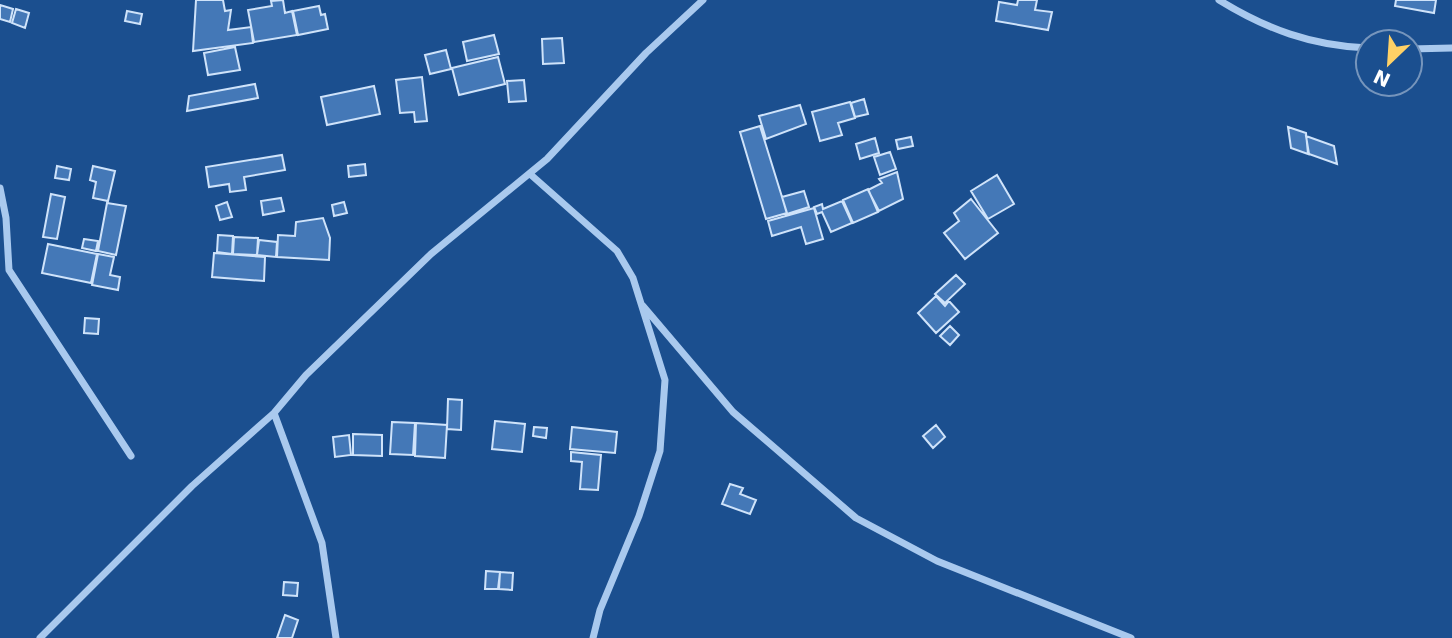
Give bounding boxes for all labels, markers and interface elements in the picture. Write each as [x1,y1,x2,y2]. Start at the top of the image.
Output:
north arrow [1354,28,1424,98]
text: N [1370,65,1394,92]

